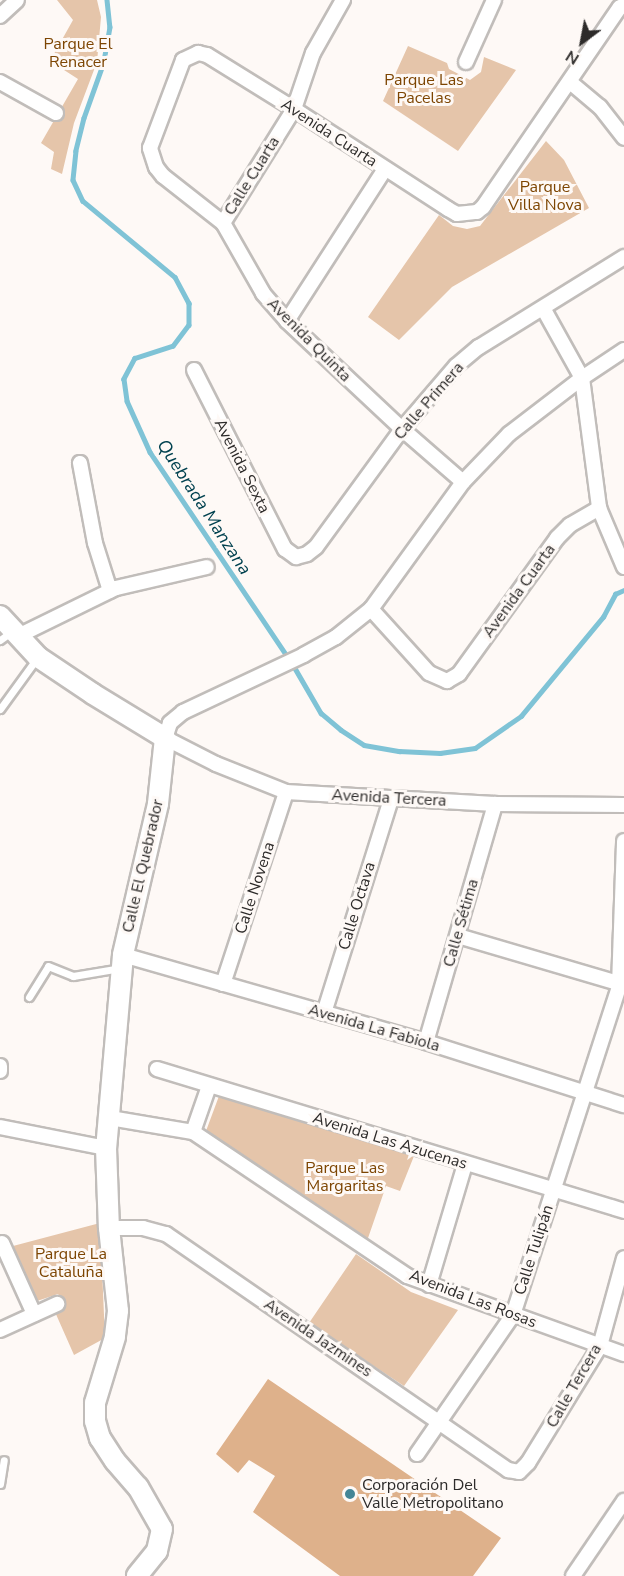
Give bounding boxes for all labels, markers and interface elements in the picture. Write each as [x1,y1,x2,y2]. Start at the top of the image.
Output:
north arrow [552,12,612,72]
park label: Parque El Renacer [44,34,112,72]
text: N [562,45,583,70]
park label: Parque Las Pacelas [384,70,464,108]
street label: Avenida Cuarta [277,95,381,171]
street label: Calle Cuarta [220,133,284,219]
park label: Parque Villa Nova [508,177,582,215]
street label: Avenida Quinta [263,294,355,386]
street label: Calle Primera [390,358,468,444]
street label: Avenida Sexta [210,416,274,516]
water label: Quebrada Manzana [152,435,256,579]
street label: Avenida Cuarta [479,541,559,641]
street label: Avenida Tercera [331,785,447,811]
street label: Calle El Quebrador [118,797,168,935]
street label: Calle Novena [231,839,279,937]
street label: Calle Octava [334,860,380,952]
street label: Calle Sétima [439,877,483,969]
street label: Avenida La Fabiola [306,1000,442,1056]
street label: Avenida Las Azucenas [310,1108,470,1174]
park label: Parque Las Margaritas [305,1158,385,1196]
street label: Calle Tulipán [510,1202,558,1298]
park label: Parque La Cataluña [35,1244,107,1282]
street label: Avenida Las Rosas [407,1266,539,1332]
street label: Avenida Jazmines [260,1295,376,1381]
street label: Calle Tercera [542,1341,606,1431]
place label: Corporación Del Valle Metropolitano [362,1475,504,1513]
marker: Corporación Del Valle Metropolitano [343,1487,357,1501]

